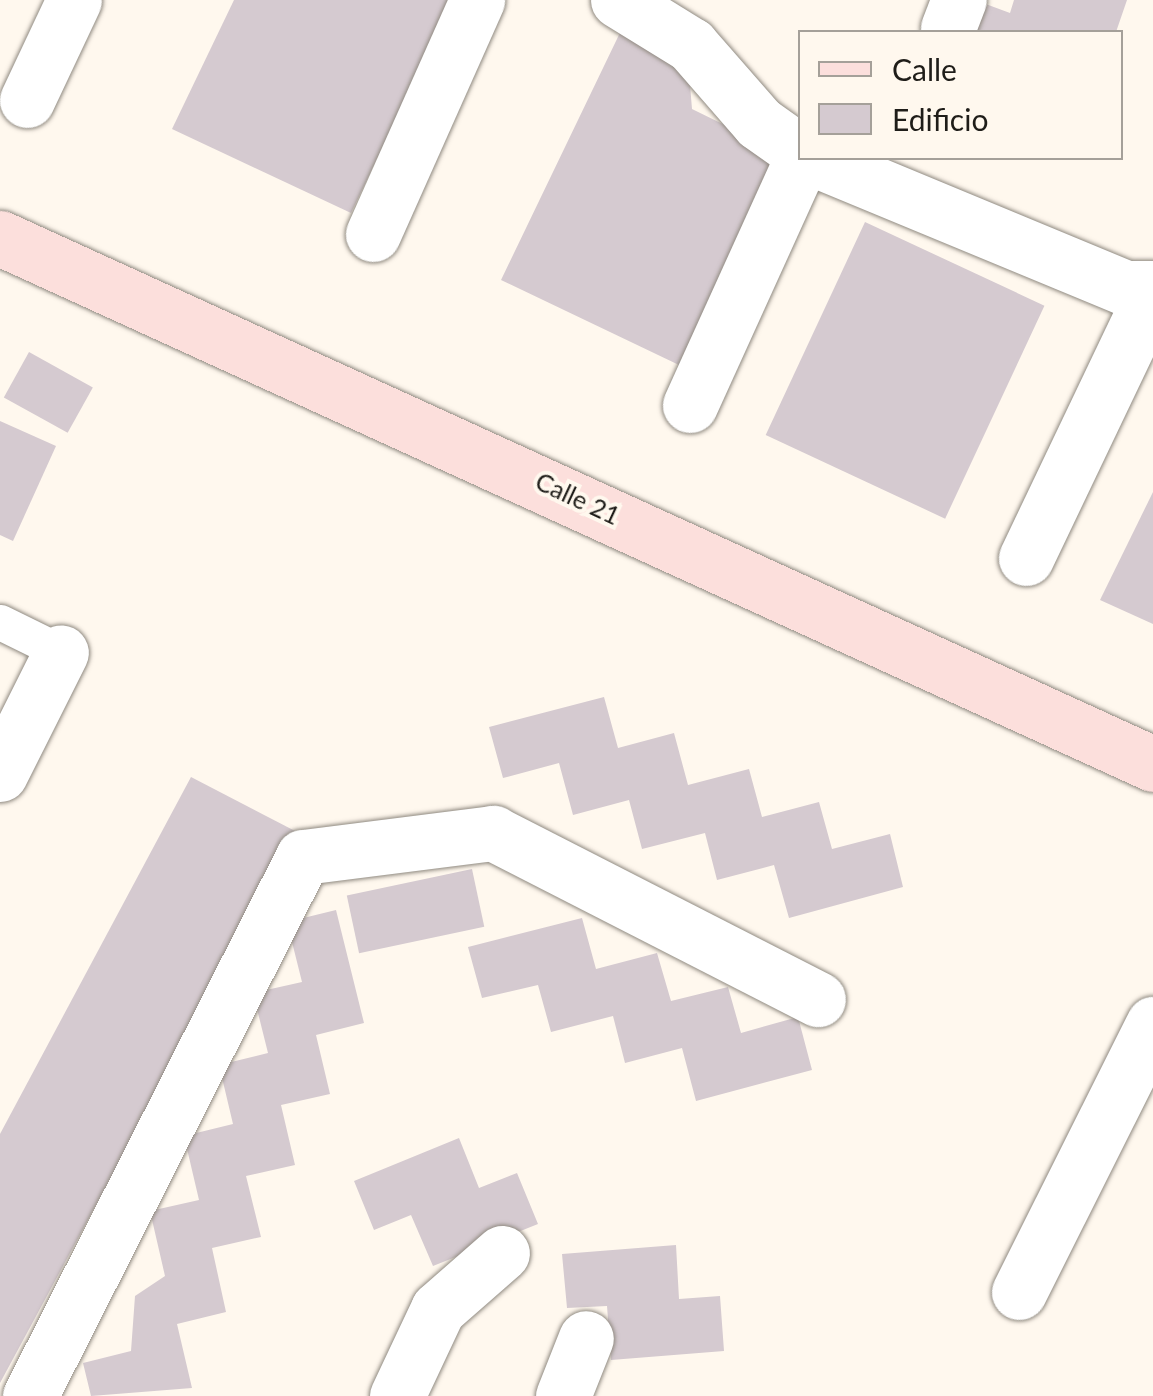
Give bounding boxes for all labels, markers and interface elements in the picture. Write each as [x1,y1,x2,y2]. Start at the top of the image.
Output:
legend [798,30,1123,160]
text: Calle [892,51,957,87]
text: Edificio [892,101,988,137]
street label: Calle 21 [531,465,625,531]

